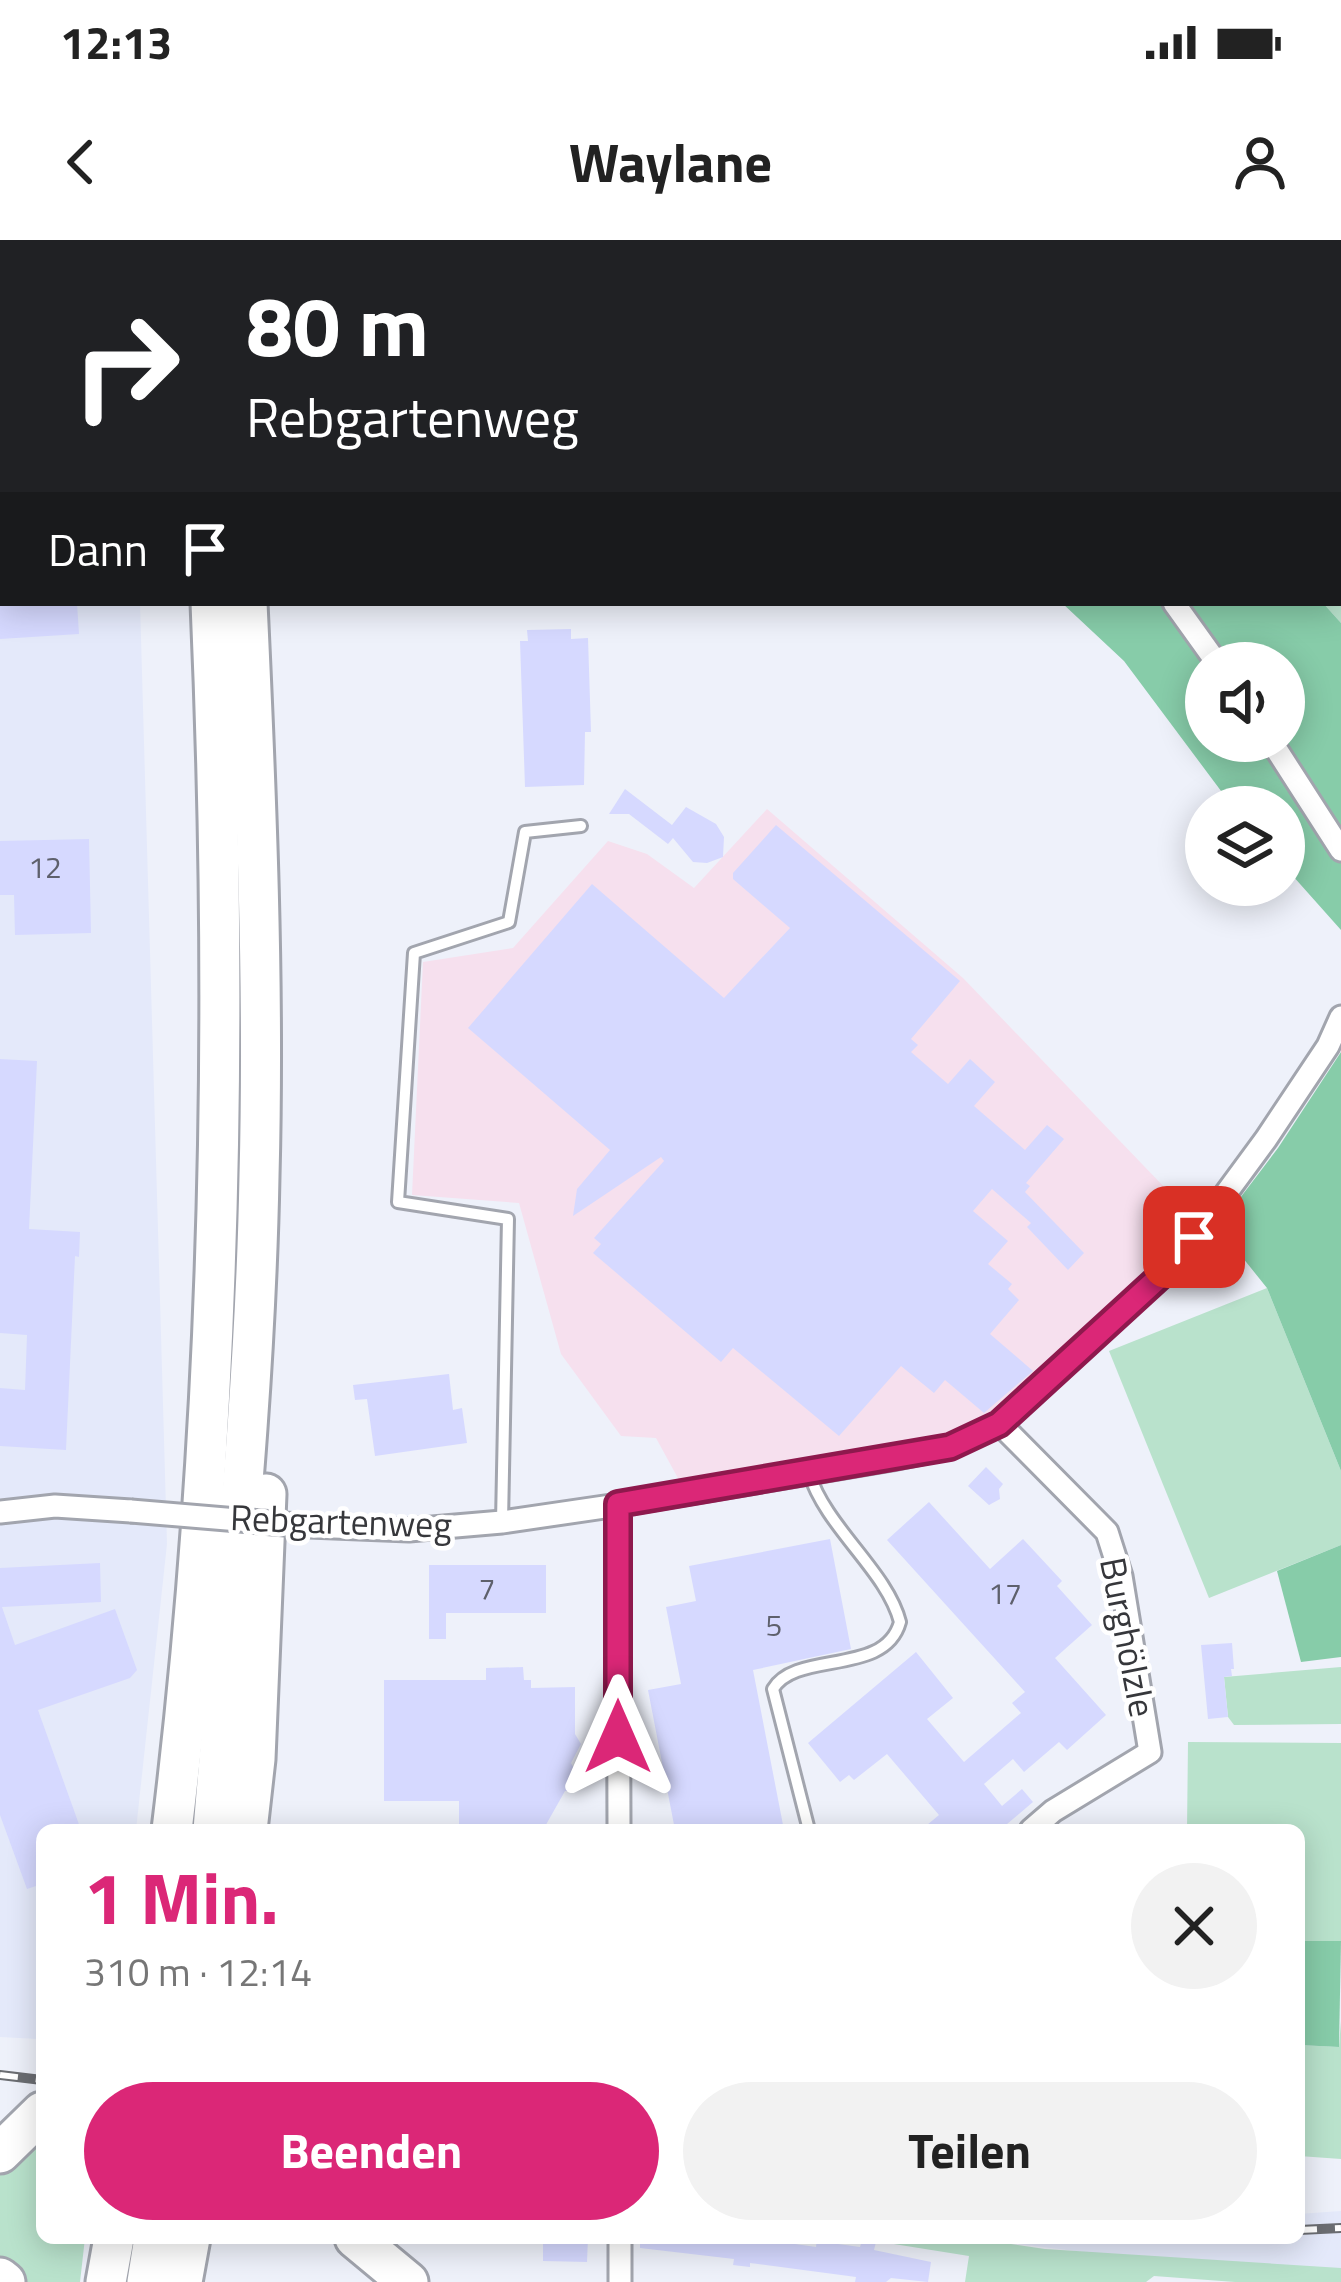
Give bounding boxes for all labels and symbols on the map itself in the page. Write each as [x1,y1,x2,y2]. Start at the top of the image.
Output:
house number: 12 [28,844,62,890]
pin [1143,1186,1245,1288]
street label: Rebgartenweg [229,1489,453,1552]
street label: Burghölzle [1086,1552,1171,1721]
house number: 7 [479,1565,495,1611]
house number: 17 [988,1570,1022,1616]
house number: 5 [766,1602,782,1648]
position arrow [555,1674,681,1800]

